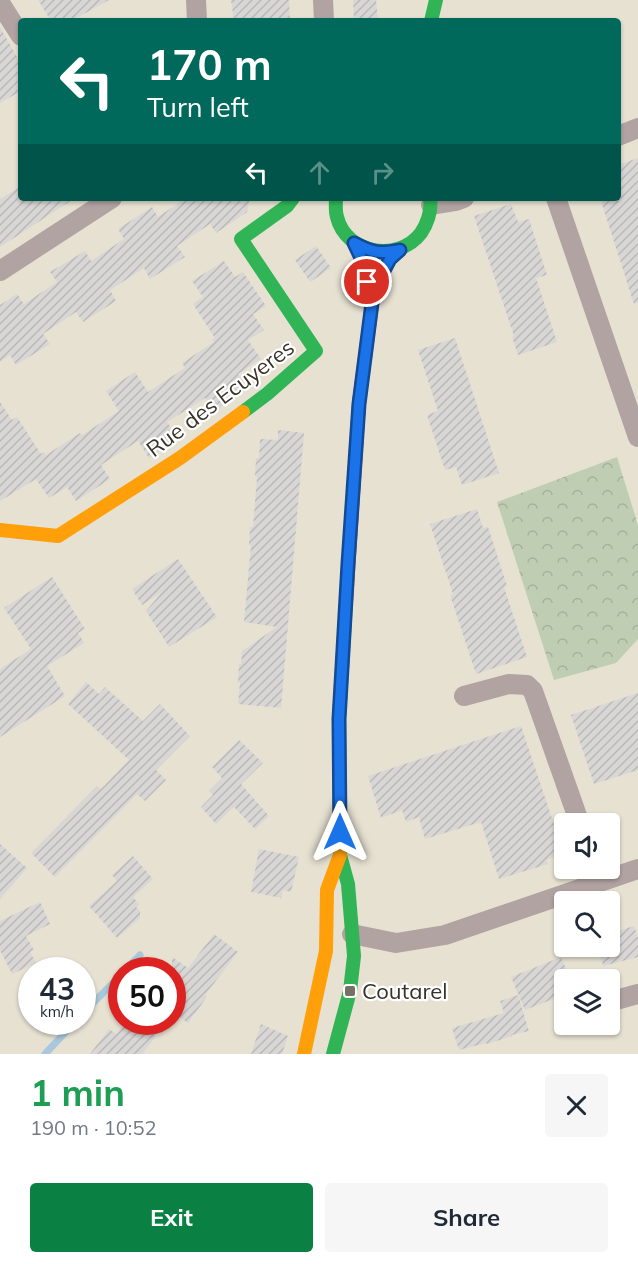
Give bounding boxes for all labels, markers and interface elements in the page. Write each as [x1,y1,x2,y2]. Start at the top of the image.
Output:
text: 170 m [147,38,272,91]
icon: left [48,42,126,120]
text: Turn left [147,90,249,124]
icon: left [240,156,273,189]
icon: ahead [303,156,336,189]
icon: right [366,156,399,189]
pin [341,256,392,307]
icon: arrive [350,265,383,298]
street label: Rue des Ecuyeres [140,333,300,463]
position arrow [308,800,372,864]
map controls [554,813,620,1035]
button: sound [554,813,620,879]
button: search [554,891,620,957]
speed limit sign: 50 [108,957,186,1035]
button: layers [554,969,620,1035]
text: 43 [39,970,75,1008]
place label: Coutarel [362,977,447,1005]
marker: Coutarel [343,984,357,998]
text: km/h [40,1002,74,1021]
text: 1 min [30,1070,125,1115]
button: close [545,1074,608,1137]
text: 190 m · 10:52 [30,1115,156,1140]
button: Exit [30,1183,313,1252]
button: Share [325,1183,608,1252]

